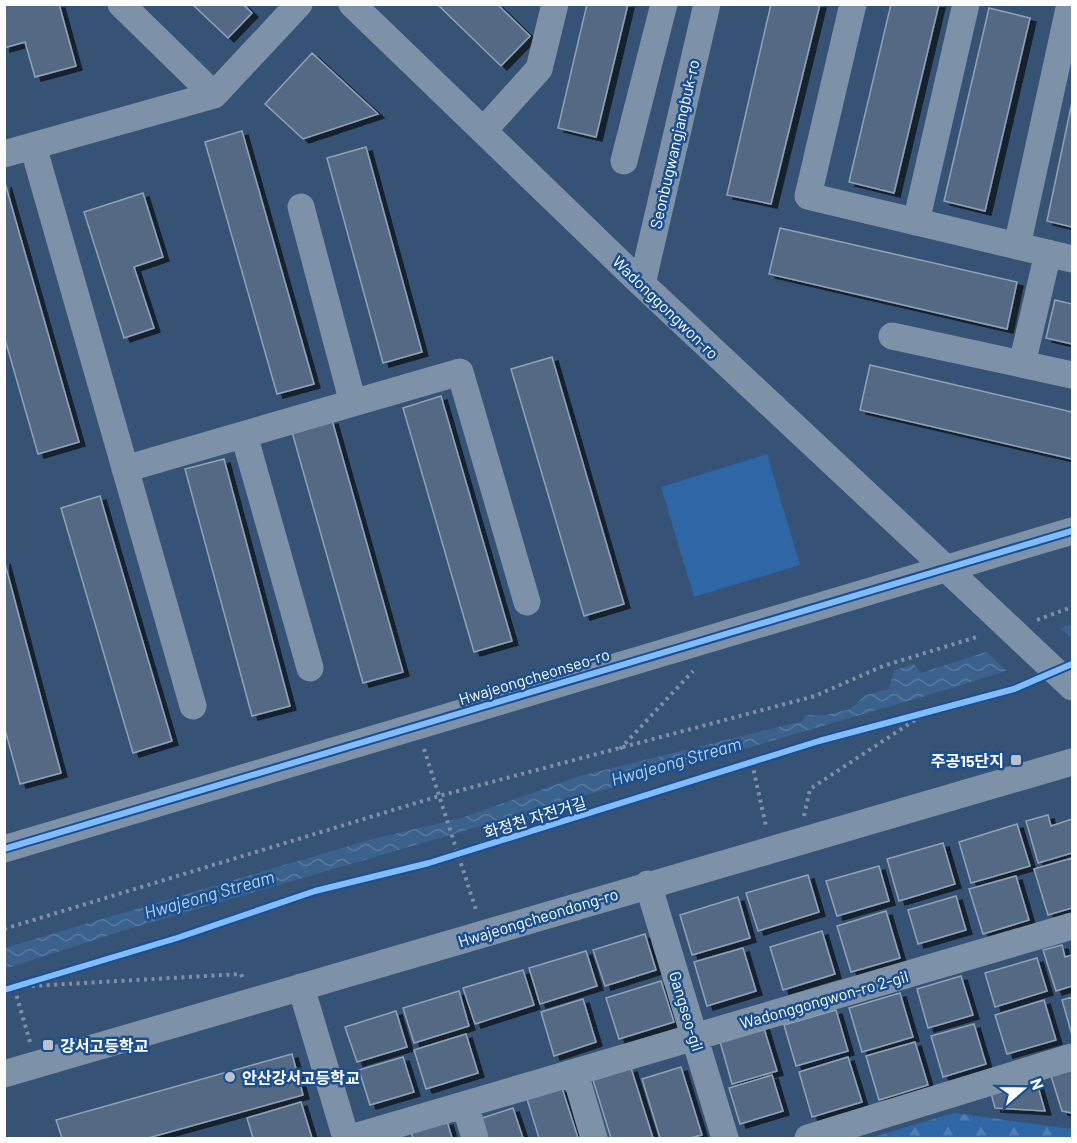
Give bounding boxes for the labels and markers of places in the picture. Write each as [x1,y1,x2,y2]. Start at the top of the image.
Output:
place label: 주공15단지 [931,751,1004,770]
marker: 주공15단지 [1009,753,1023,767]
place label: 강서고등학교 [60,1036,149,1055]
marker: 강서고등학교 [41,1038,55,1052]
place label: 안산강서고등학교 [242,1068,360,1087]
marker: 안산강서고등학교 [223,1070,237,1084]

